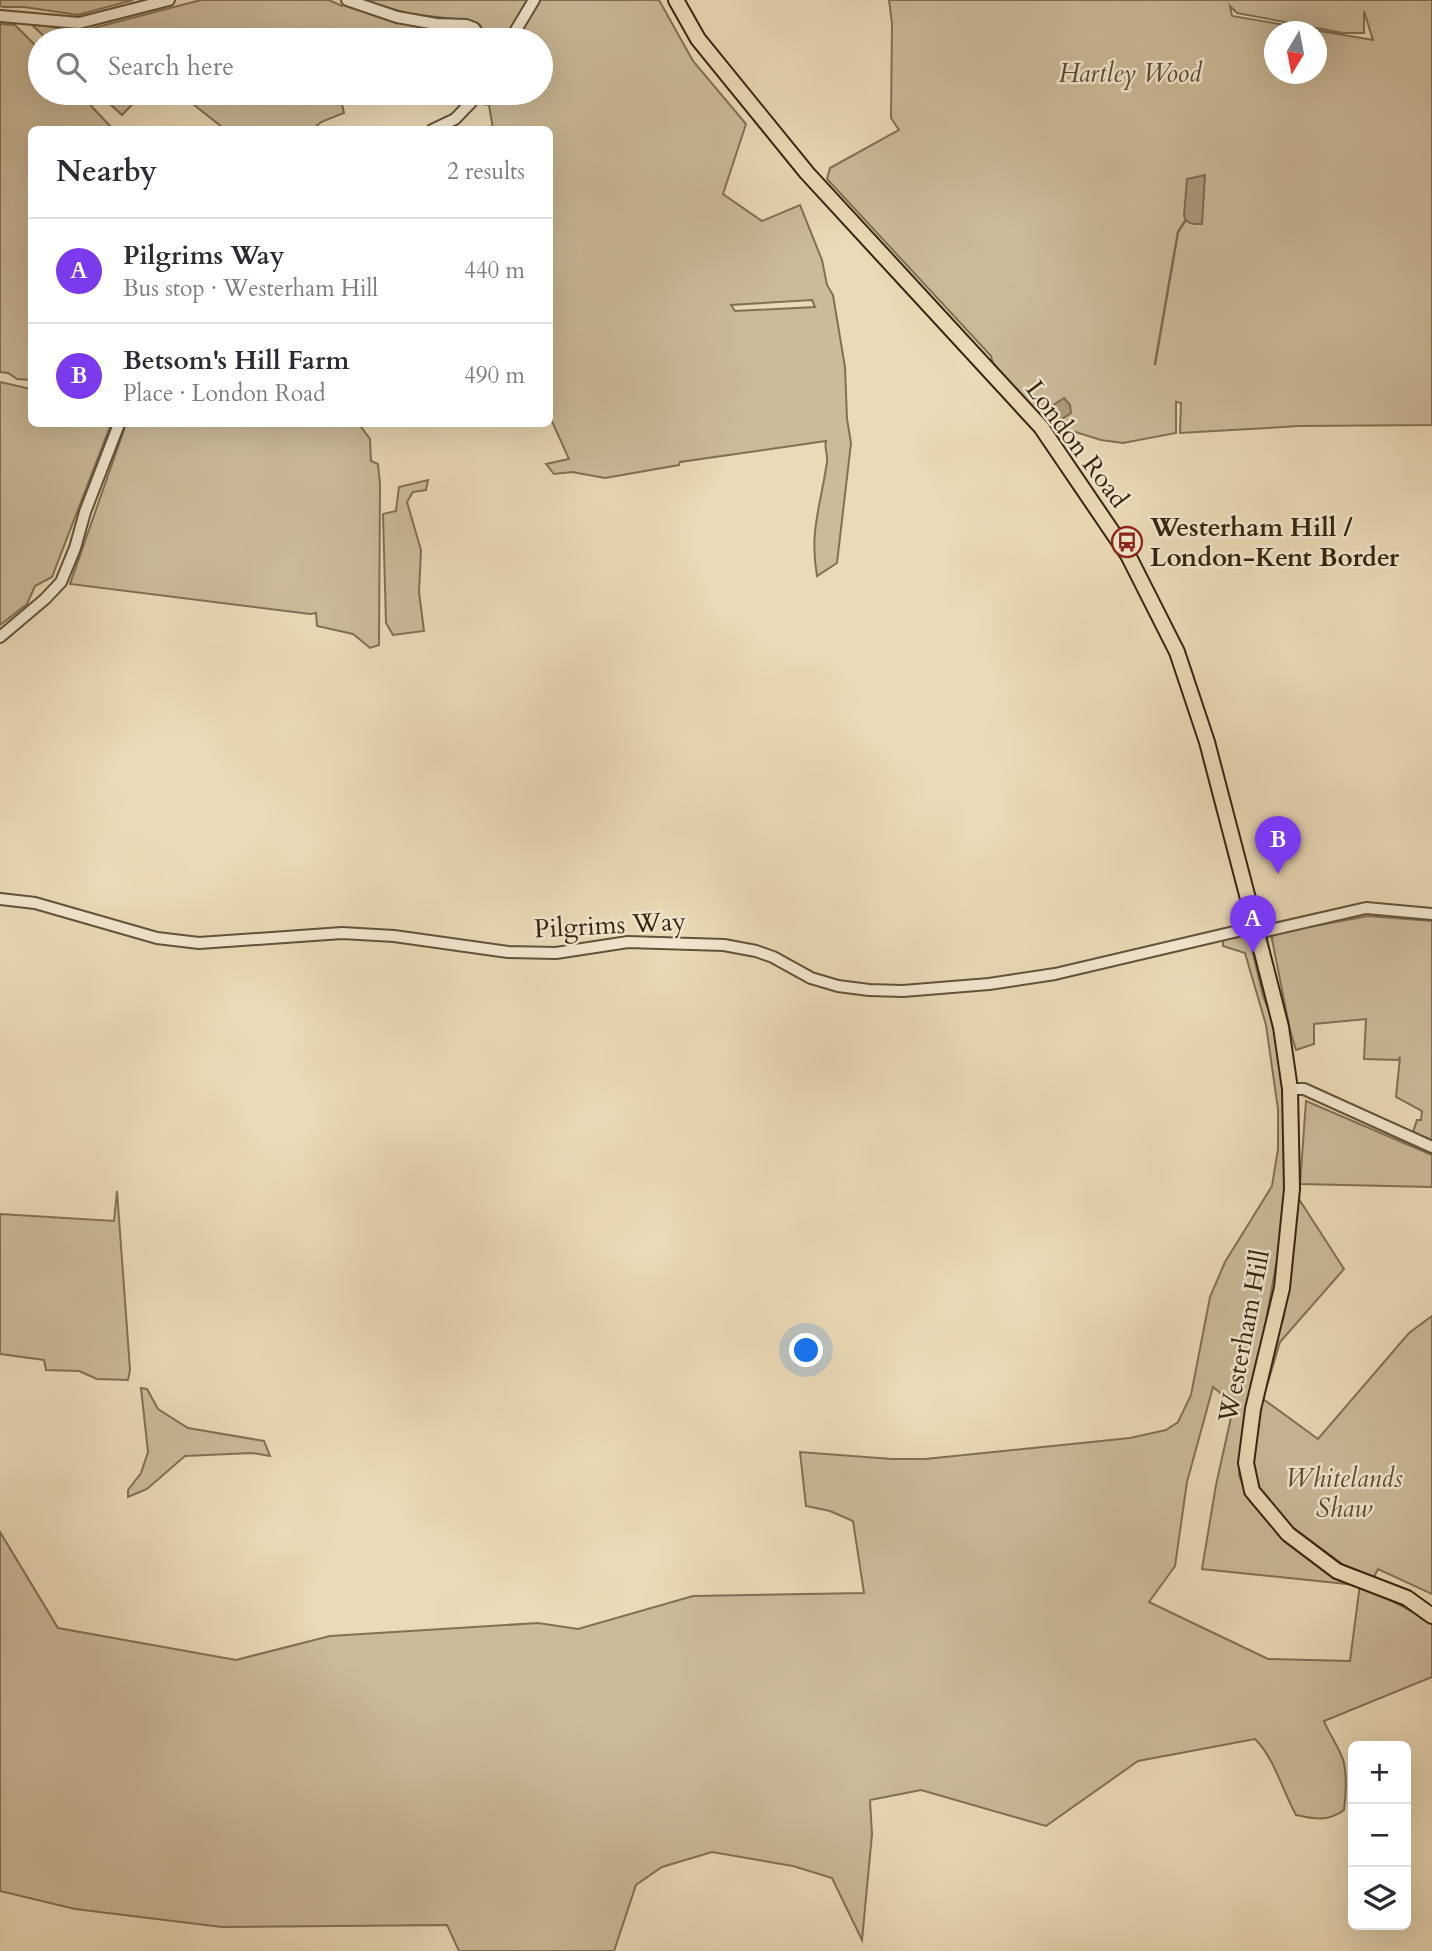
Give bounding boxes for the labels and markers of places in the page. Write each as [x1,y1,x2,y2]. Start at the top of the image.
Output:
place label: Westerham Hill / London-Kent Border [1149,510,1400,575]
bus stop icon: Westerham Hill / London-Kent Border [1110,525,1144,559]
pin: B [1255,816,1301,874]
pin: A [1230,895,1276,953]

